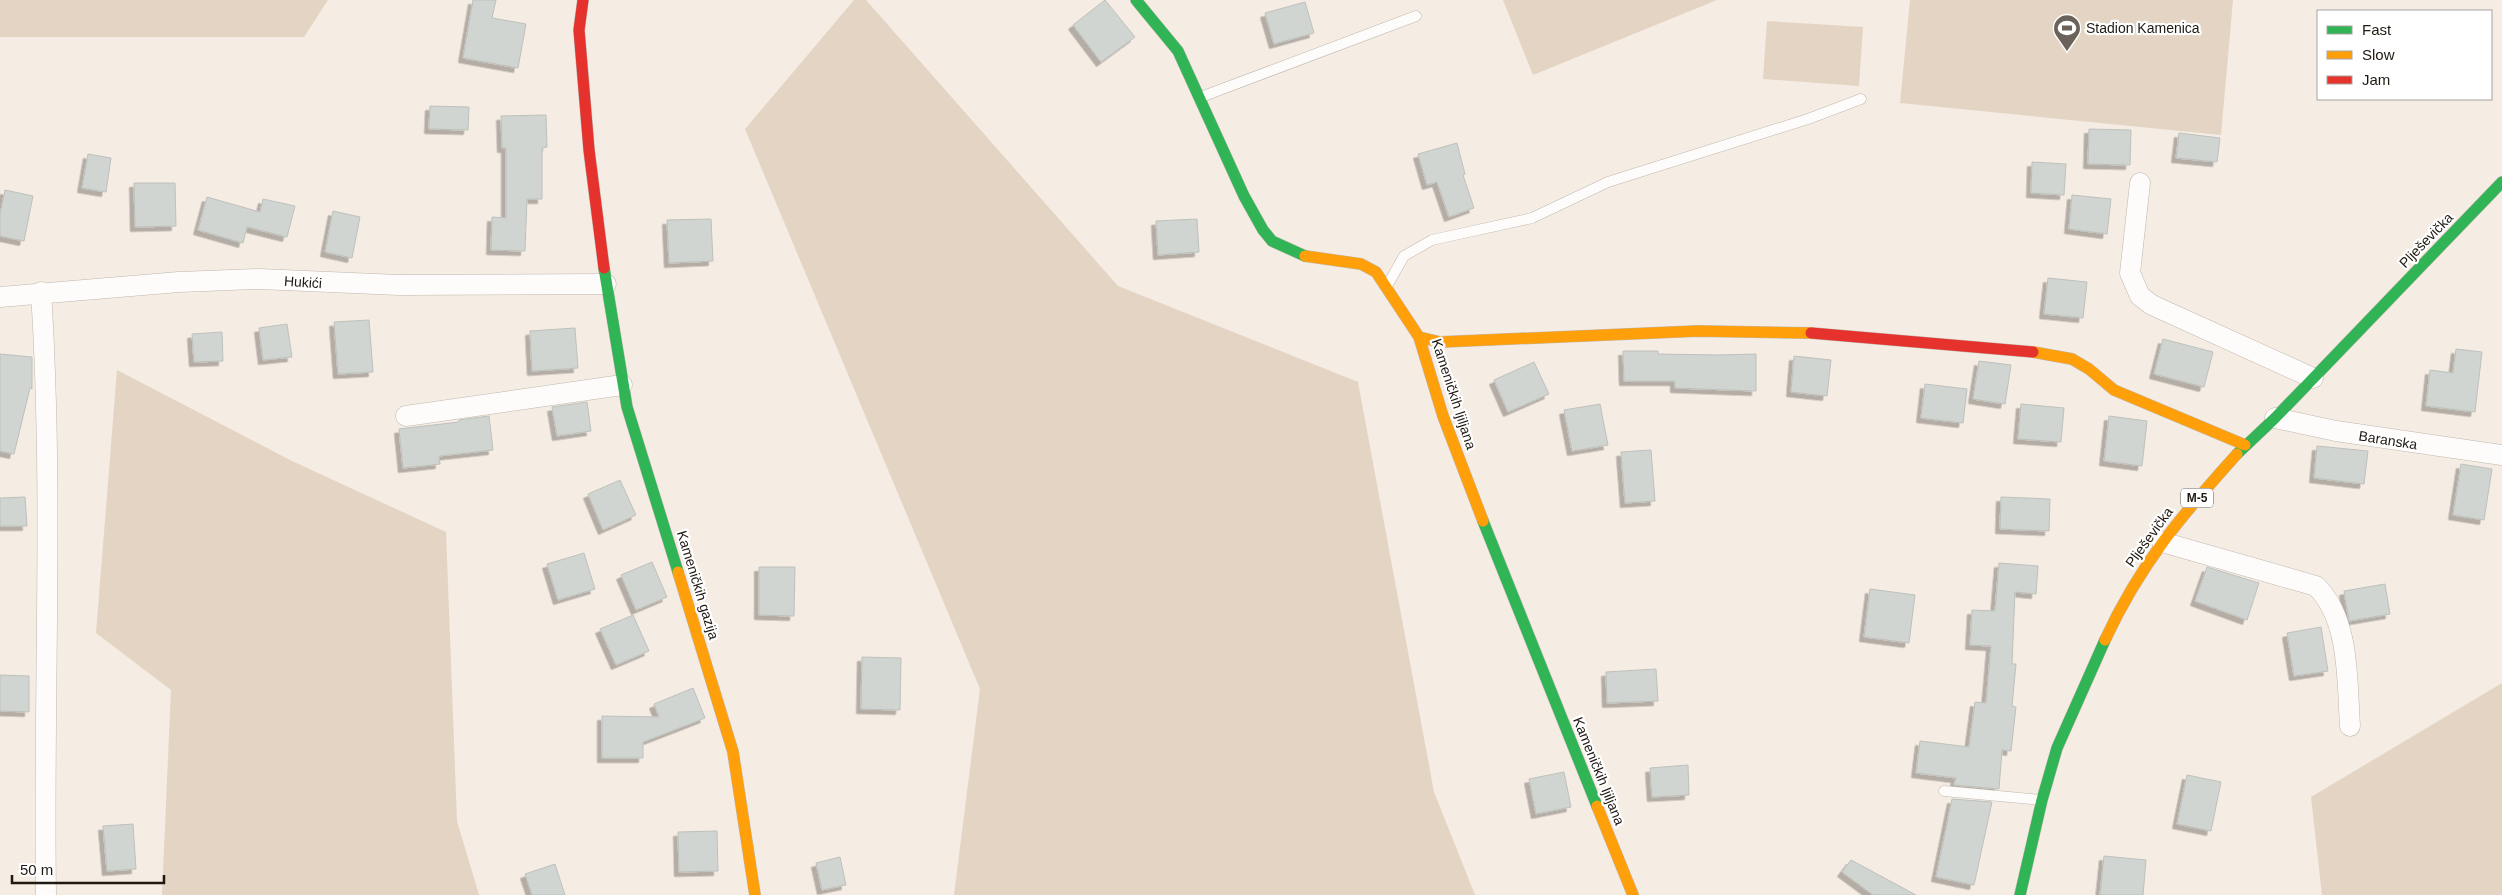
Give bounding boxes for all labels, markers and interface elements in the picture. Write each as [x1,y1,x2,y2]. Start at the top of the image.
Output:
legend [2317,10,2492,100]
sports icon: Stadion Kamenica [2052,13,2082,52]
place label: Stadion Kamenica [2086,20,2200,36]
text: Fast [2362,21,2392,38]
text: Slow [2362,46,2395,63]
text: Jam [2362,71,2390,88]
street label: Plješevička [2396,209,2456,271]
street label: Hukići [283,273,323,291]
street label: Kameničkih ljiljana [1429,337,1479,451]
street label: Baranska [2358,427,2419,453]
road number: M-5 [2181,488,2213,508]
street label: Plješevička [2122,504,2176,570]
street label: Kameničkih gazija [674,529,722,641]
street label: Kameničkih ljiljana [1570,715,1628,828]
scale bar [12,852,165,884]
text: 50 m [20,861,53,878]

